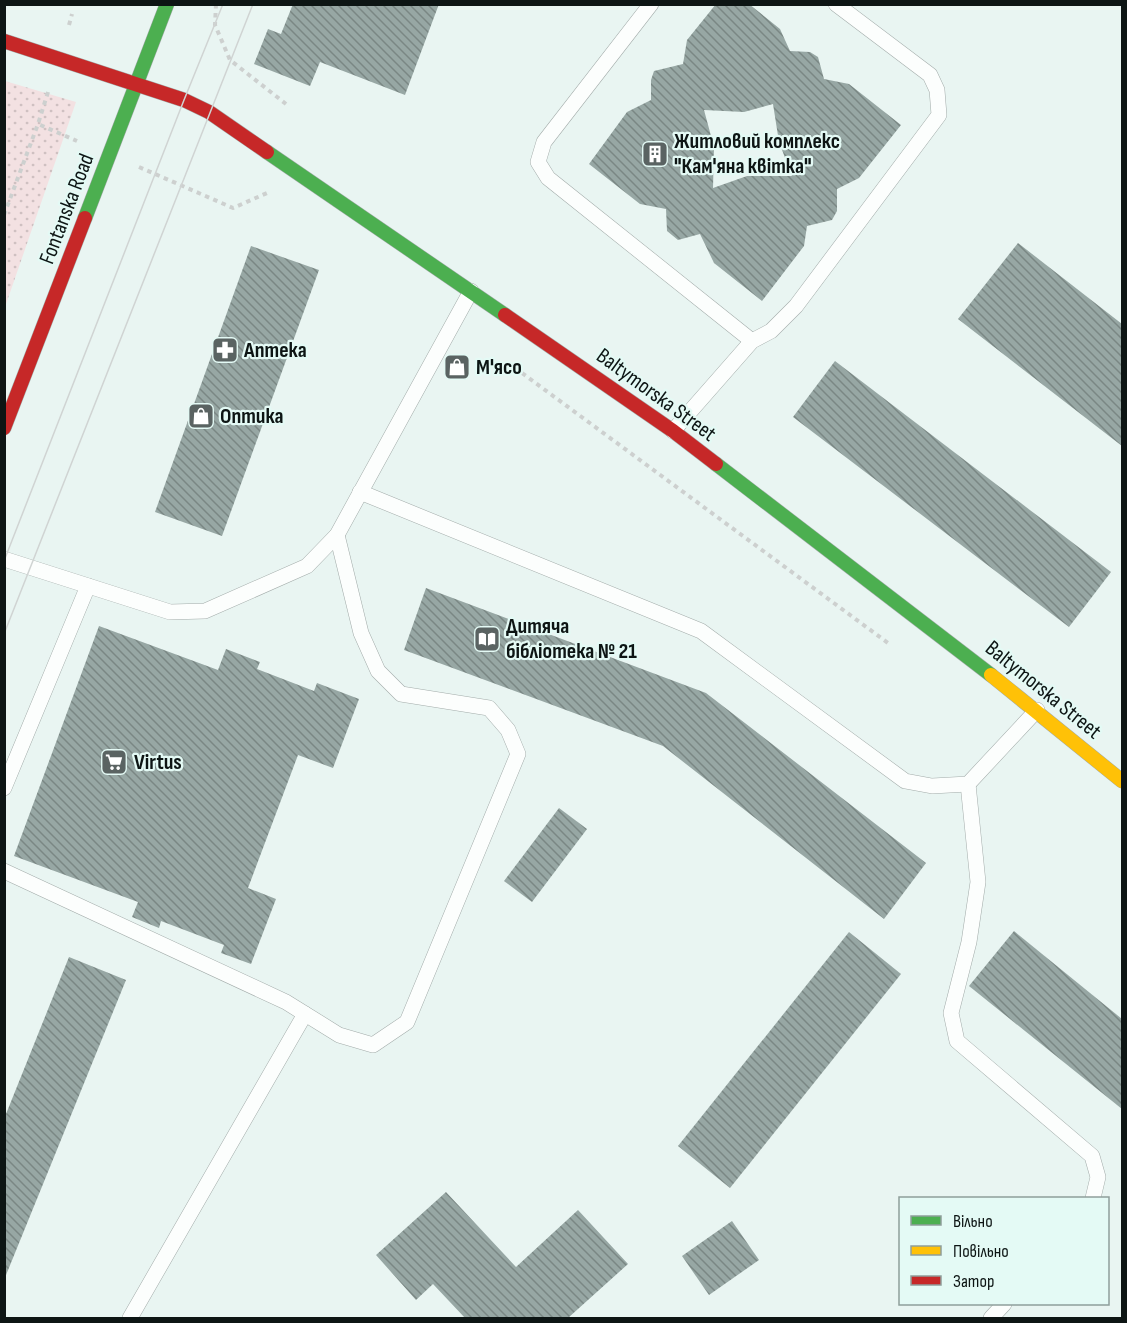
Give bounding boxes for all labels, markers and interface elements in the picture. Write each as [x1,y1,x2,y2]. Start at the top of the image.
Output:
place label: Житловий комплекс "Кам'яна квітка" [674,128,840,180]
building icon: Житловий комплекс "Кам'яна квітка" [640,139,670,169]
street label: Fontanska Road [34,150,100,268]
pharmacy icon: Аптека [210,335,240,365]
place label: Аптека [243,337,307,364]
street label: Baltymorska Street [591,342,721,448]
shop icon: М'ясо [442,352,472,382]
place label: М'ясо [476,354,522,381]
shop icon: Оптика [186,401,216,431]
place label: Оптика [220,403,284,430]
place label: Дитяча бібліотека № 21 [506,613,637,665]
library icon: Дитяча бібліотека № 21 [472,624,502,654]
street label: Baltymorska Street [979,635,1107,745]
supermarket icon: Virtus [99,747,129,777]
place label: Virtus [134,749,182,776]
legend [899,1197,1109,1305]
text: Вільно [953,1211,993,1232]
text: Повільно [953,1241,1009,1262]
text: Затор [953,1271,994,1292]

